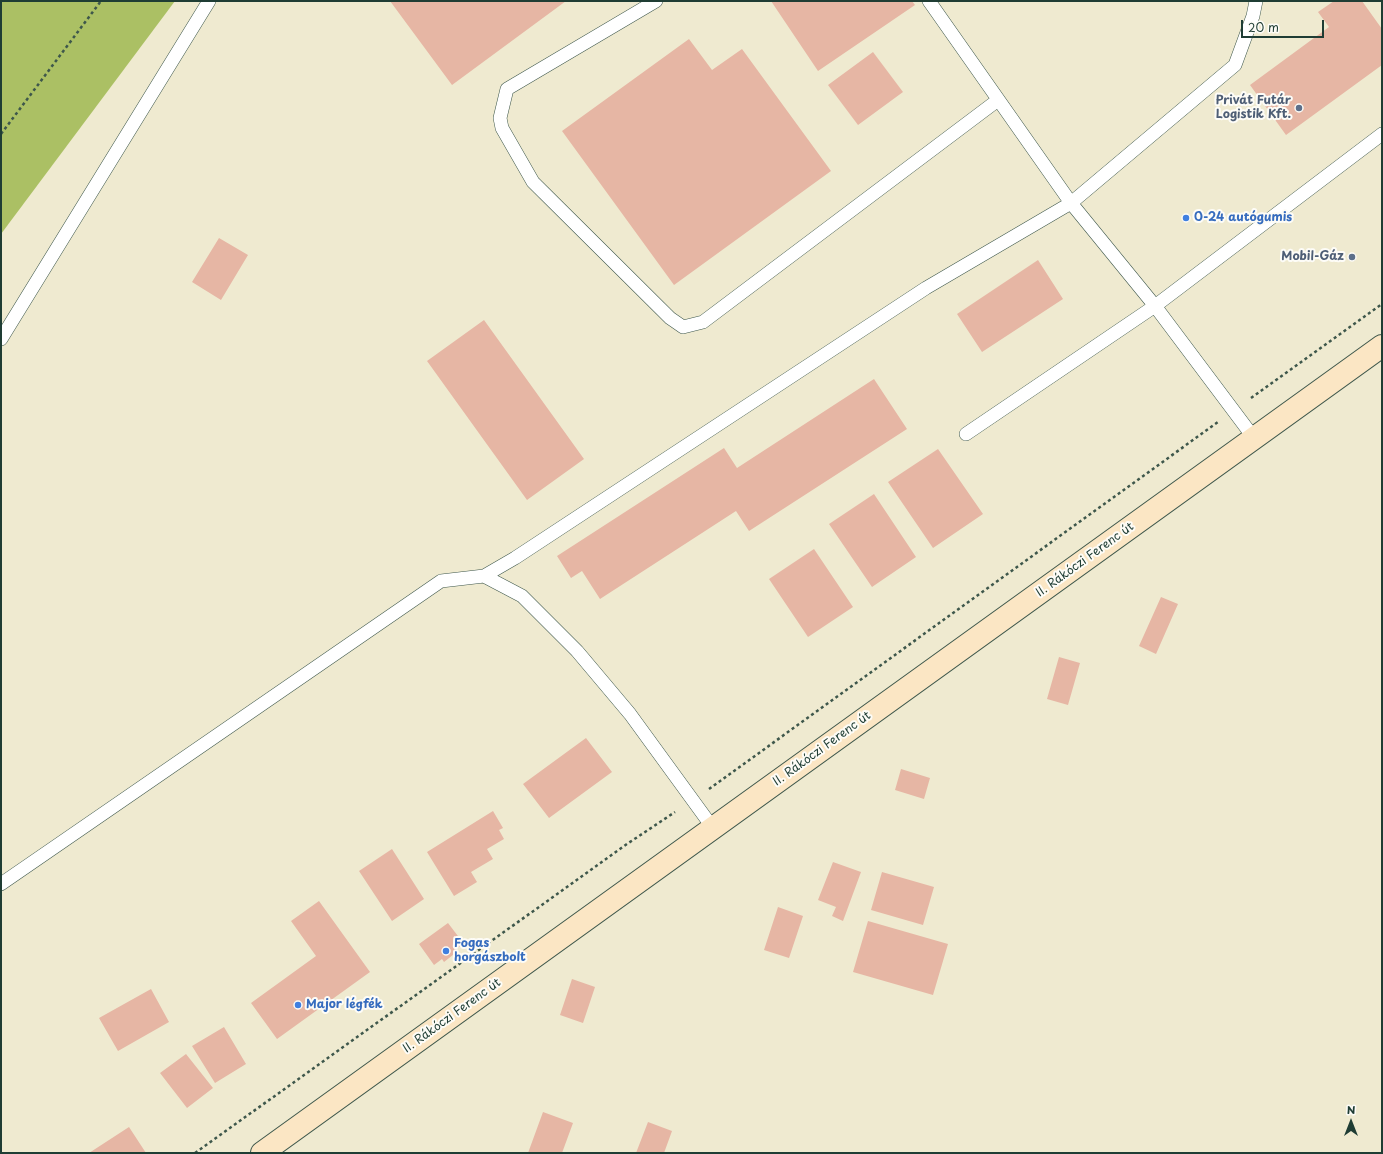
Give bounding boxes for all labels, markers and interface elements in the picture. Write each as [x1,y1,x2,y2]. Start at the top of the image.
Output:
scale bar [1243,12,1326,38]
text: 20 m [1248,18,1279,36]
place label: Privát Futár Logistik Kft. [1215,94,1291,122]
marker: Privát Futár Logistik Kft. [1294,103,1304,113]
place label: 0-24 autógumis [1194,211,1292,225]
marker: 0-24 autógumis [1181,213,1191,223]
place label: Mobil-Gáz [1281,250,1344,264]
marker: Mobil-Gáz [1347,252,1357,262]
street label: II. Rákóczi Ferenc út [1033,520,1137,600]
street label: II. Rákóczi Ferenc út [770,709,874,789]
place label: Fogas horgászbolt [454,937,526,965]
marker: Fogas horgászbolt [441,946,451,956]
street label: II. Rákóczi Ferenc út [400,976,504,1056]
place label: Major légfék [306,998,383,1012]
marker: Major légfék [293,1000,303,1010]
text: N [1347,1101,1355,1118]
north arrow [1331,1102,1371,1142]

